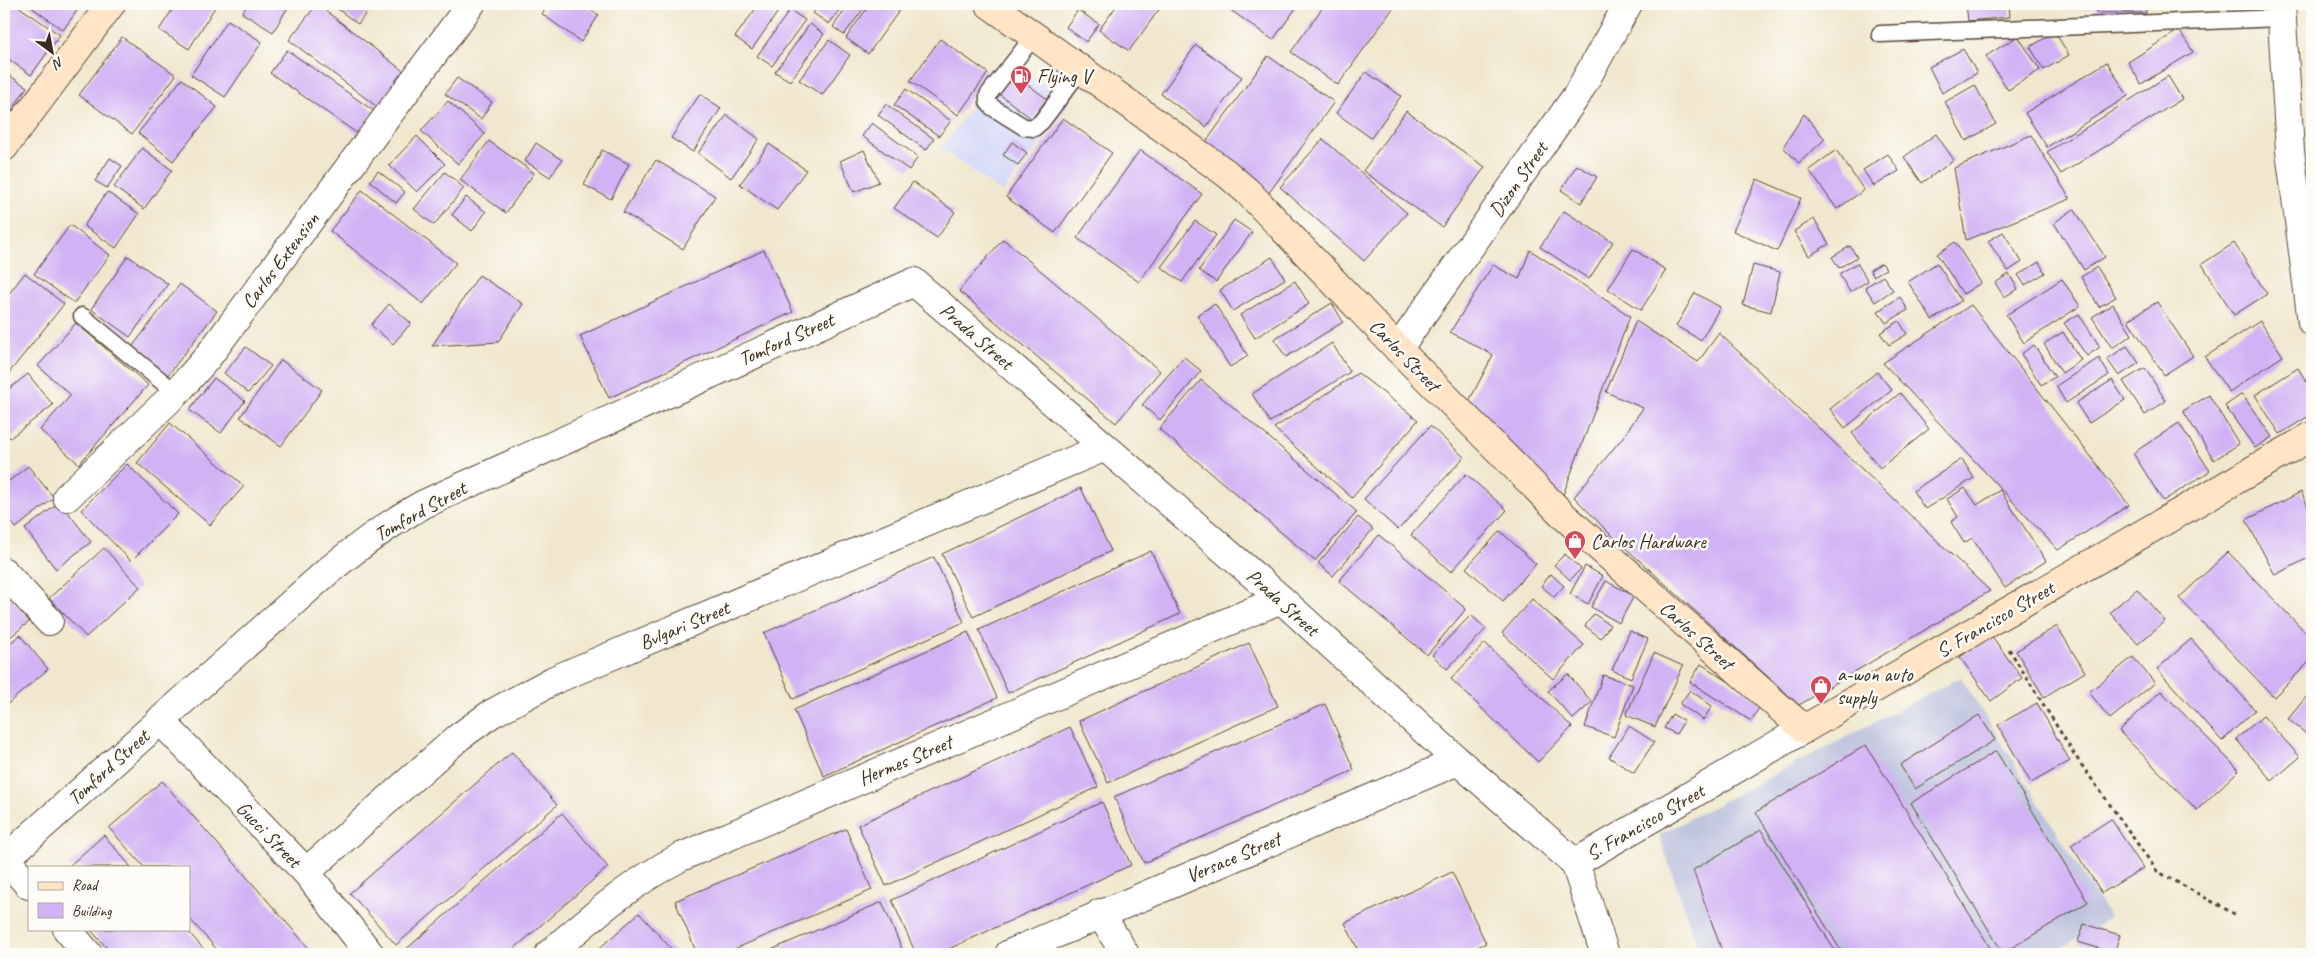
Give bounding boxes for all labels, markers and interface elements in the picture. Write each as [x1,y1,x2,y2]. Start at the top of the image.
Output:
north arrow [28,28,78,78]
text: N [48,53,67,73]
fuel station icon: Flying V [1009,64,1033,95]
place label: Flying V [1037,64,1095,89]
street label: Dizon Street [1484,135,1555,222]
street label: Carlos Extension [236,207,325,313]
street label: Prada Street [935,298,1020,377]
street label: Tomford Street [735,306,840,372]
street label: Carlos Street [1364,314,1448,399]
street label: Tomford Street [370,475,473,547]
shop icon: Carlos Hardware [1563,529,1587,560]
place label: Carlos Hardware [1591,529,1707,554]
street label: Prada Street [1241,563,1326,643]
street label: S. Francisco Street [1932,574,2061,663]
street label: Bvlgari Street [636,594,735,656]
street label: Carlos Street [1654,596,1741,677]
place label: a-won auto supply [1837,662,1914,710]
shop icon: a-won auto supply [1809,674,1833,705]
street label: Tomford Street [62,723,156,811]
street label: Hermes Street [855,728,959,791]
street label: S. Francisco Street [1582,777,1711,866]
street label: Gucci Street [231,796,308,875]
street label: Versace Street [1182,825,1287,889]
legend [28,866,190,930]
text: Road [72,876,99,895]
text: Building [72,902,112,921]

